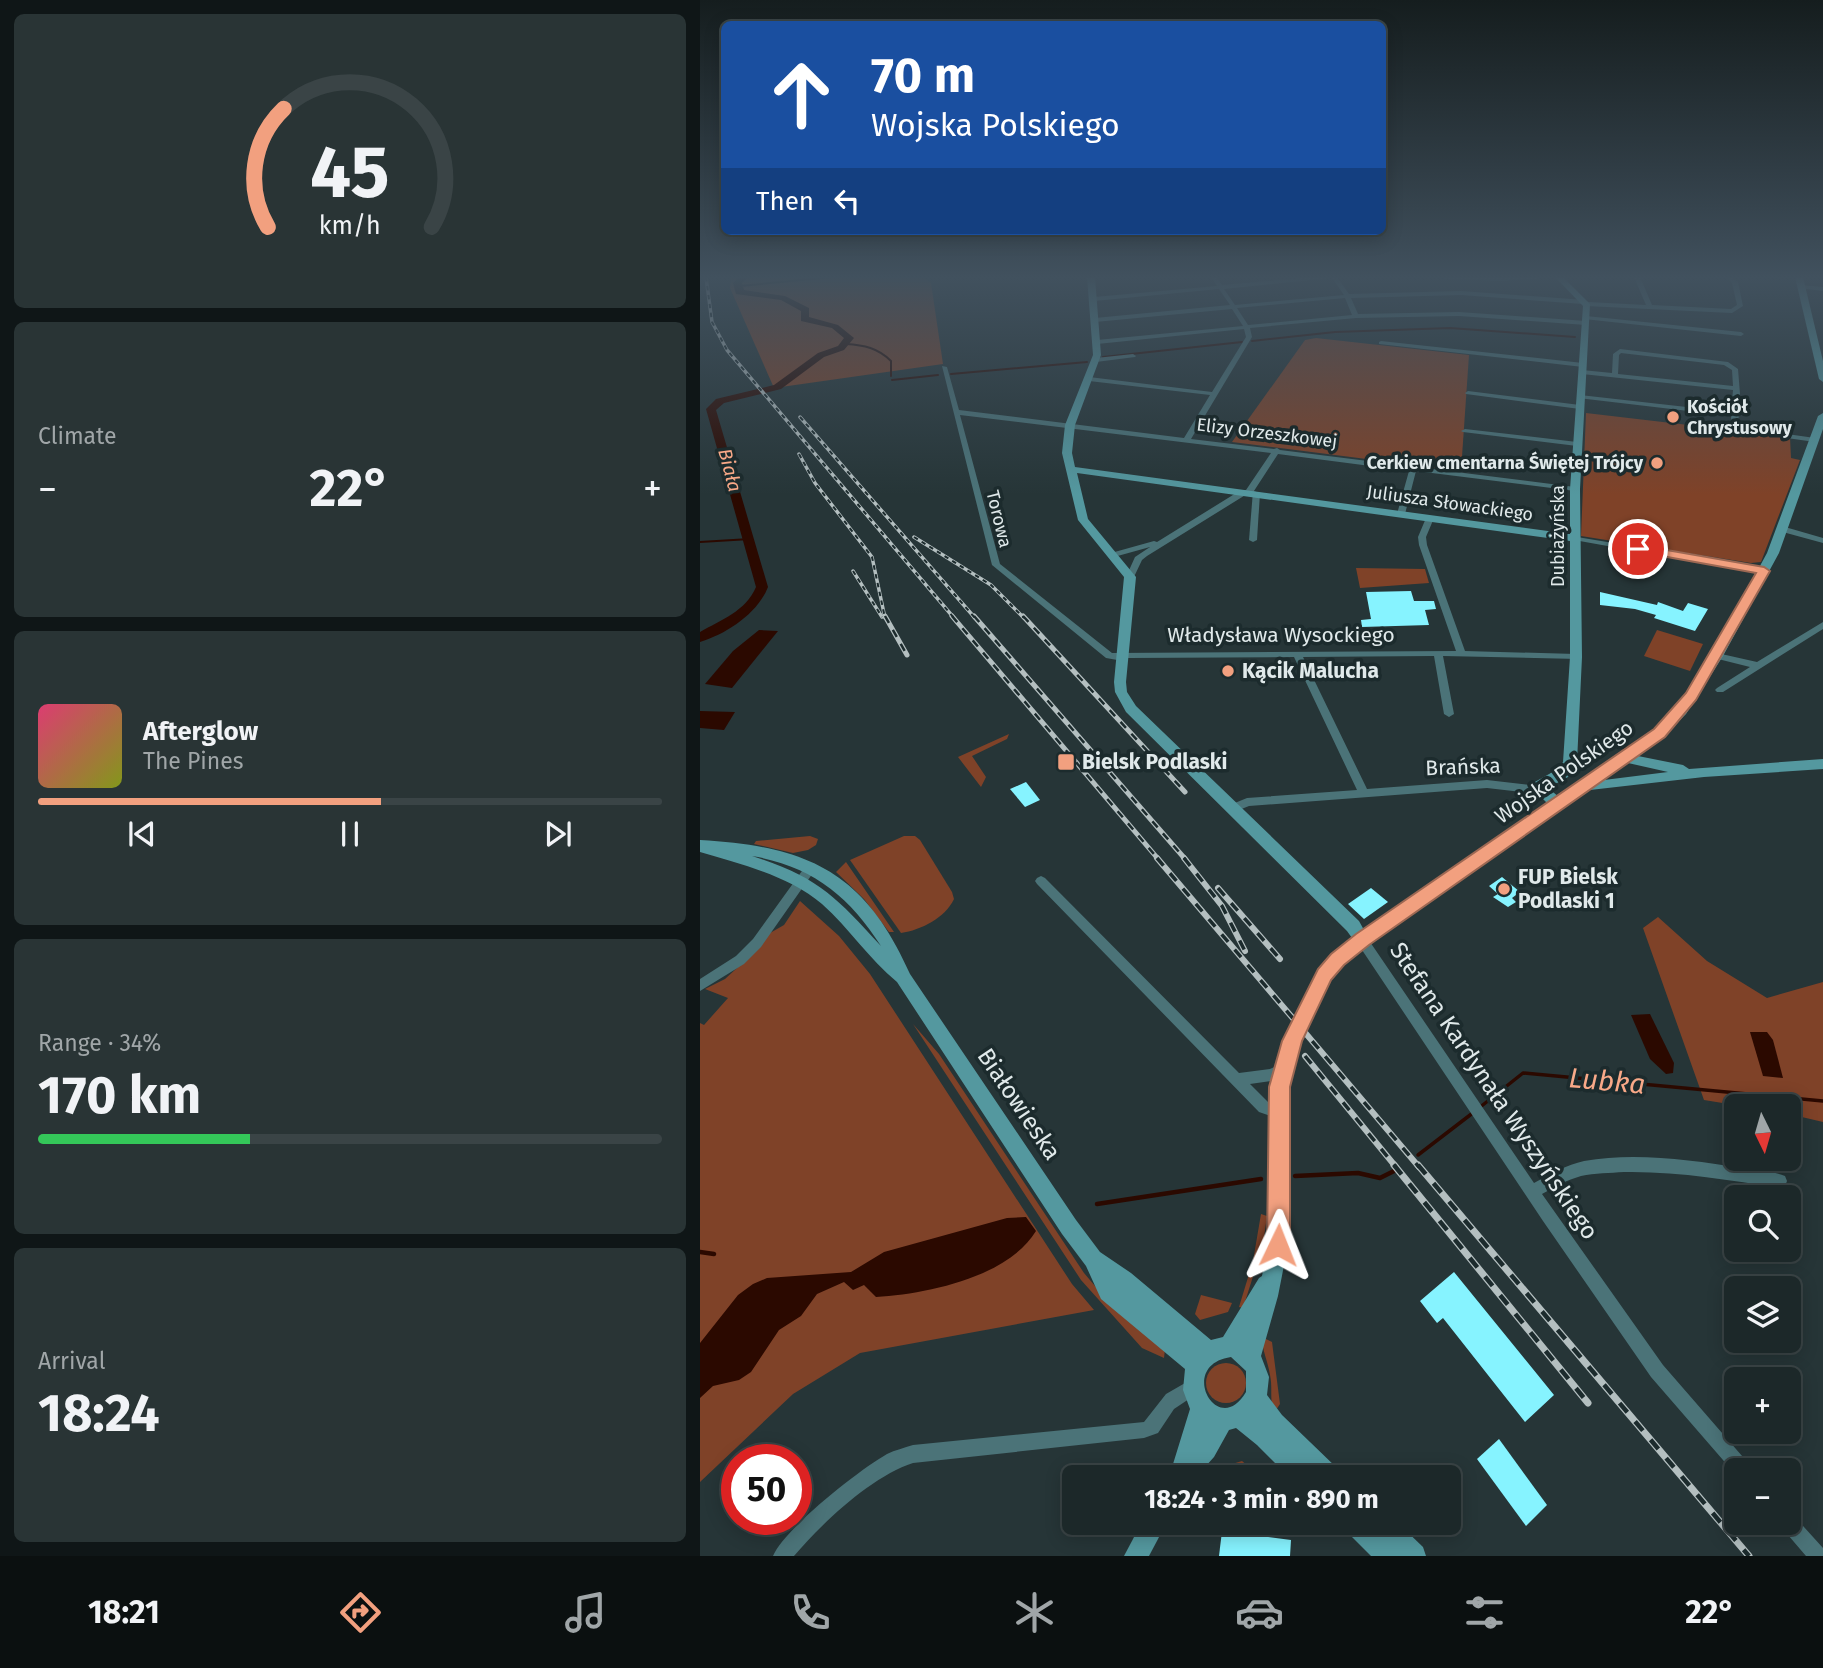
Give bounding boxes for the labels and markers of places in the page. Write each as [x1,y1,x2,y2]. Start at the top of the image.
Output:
place label: Kościół Chrystusowy [1687,396,1793,439]
marker: Kościół Chrystusowy [1665,409,1681,425]
place label: Cerkiew cmentarna Świętej Trójcy [1367,451,1644,474]
marker: Cerkiew cmentarna Świętej Trójcy [1649,455,1665,471]
pin [1608,519,1668,579]
place label: Kącik Malucha [1242,658,1379,684]
marker: Kącik Malucha [1220,663,1236,679]
place label: Bielsk Podlaski [1082,749,1227,775]
marker: Bielsk Podlaski [1056,752,1076,772]
place label: FUP Bielsk Podlaski 1 [1518,864,1618,914]
marker: FUP Bielsk Podlaski 1 [1496,881,1512,897]

